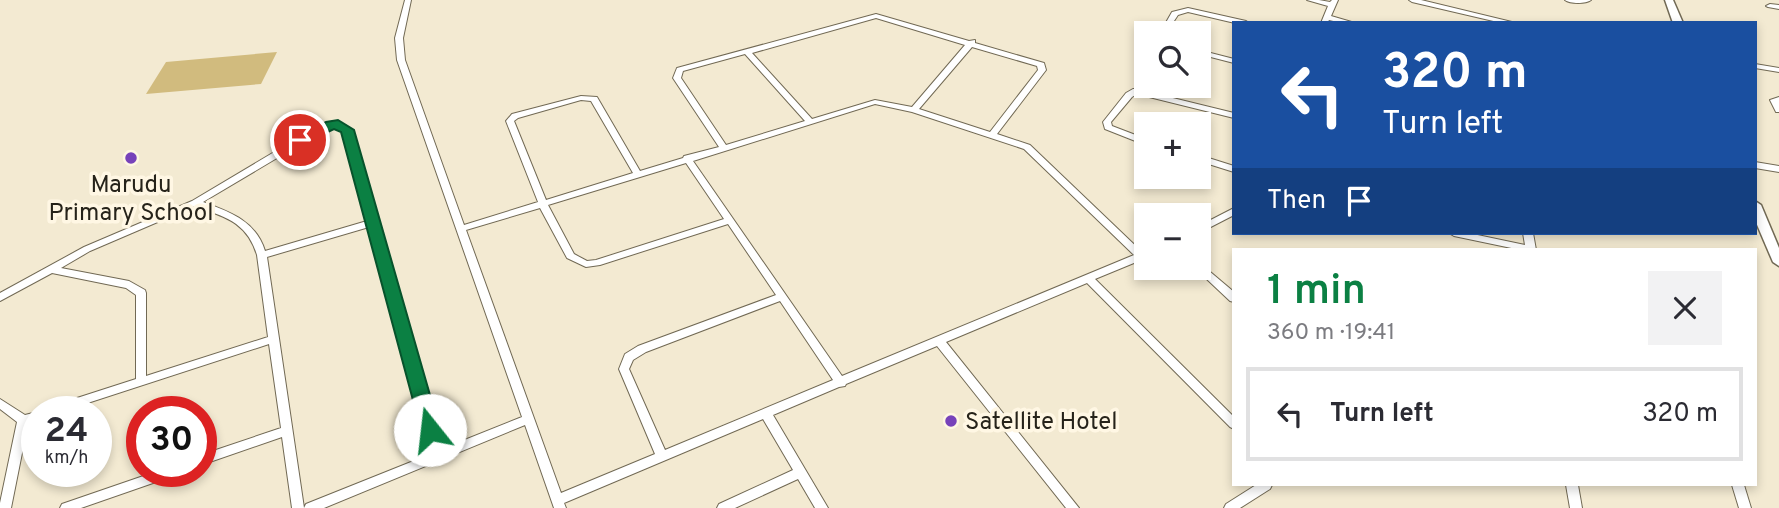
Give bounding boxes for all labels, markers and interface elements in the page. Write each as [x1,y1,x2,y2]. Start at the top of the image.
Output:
map controls [1134,21,1211,280]
button: search [1134,21,1211,98]
text: 320 m [1382,44,1528,106]
icon: left [1267,49,1358,140]
text: Turn left [1382,105,1503,145]
pin [270,110,330,170]
button: + [1134,112,1211,189]
icon: arrive [281,121,319,159]
marker: Marudu Primary School [123,150,139,166]
place label: Marudu Primary School [49,171,213,229]
icon: arrive [1340,182,1378,220]
text: Then [1267,185,1326,218]
button: − [1134,203,1211,280]
text: 1 min [1267,266,1366,319]
button: close [1648,271,1722,345]
text: 360 m · 19:41 [1267,319,1395,348]
position arrow [393,393,467,467]
icon: left [1271,395,1309,433]
speed limit sign: 30 [126,396,217,487]
text: Turn left [1330,398,1434,431]
text: 320 m [1642,398,1718,431]
place label: Satellite Hotel [965,408,1117,438]
text: 24 [45,410,88,454]
marker: Satellite Hotel [943,413,959,429]
text: km/h [45,447,88,470]

